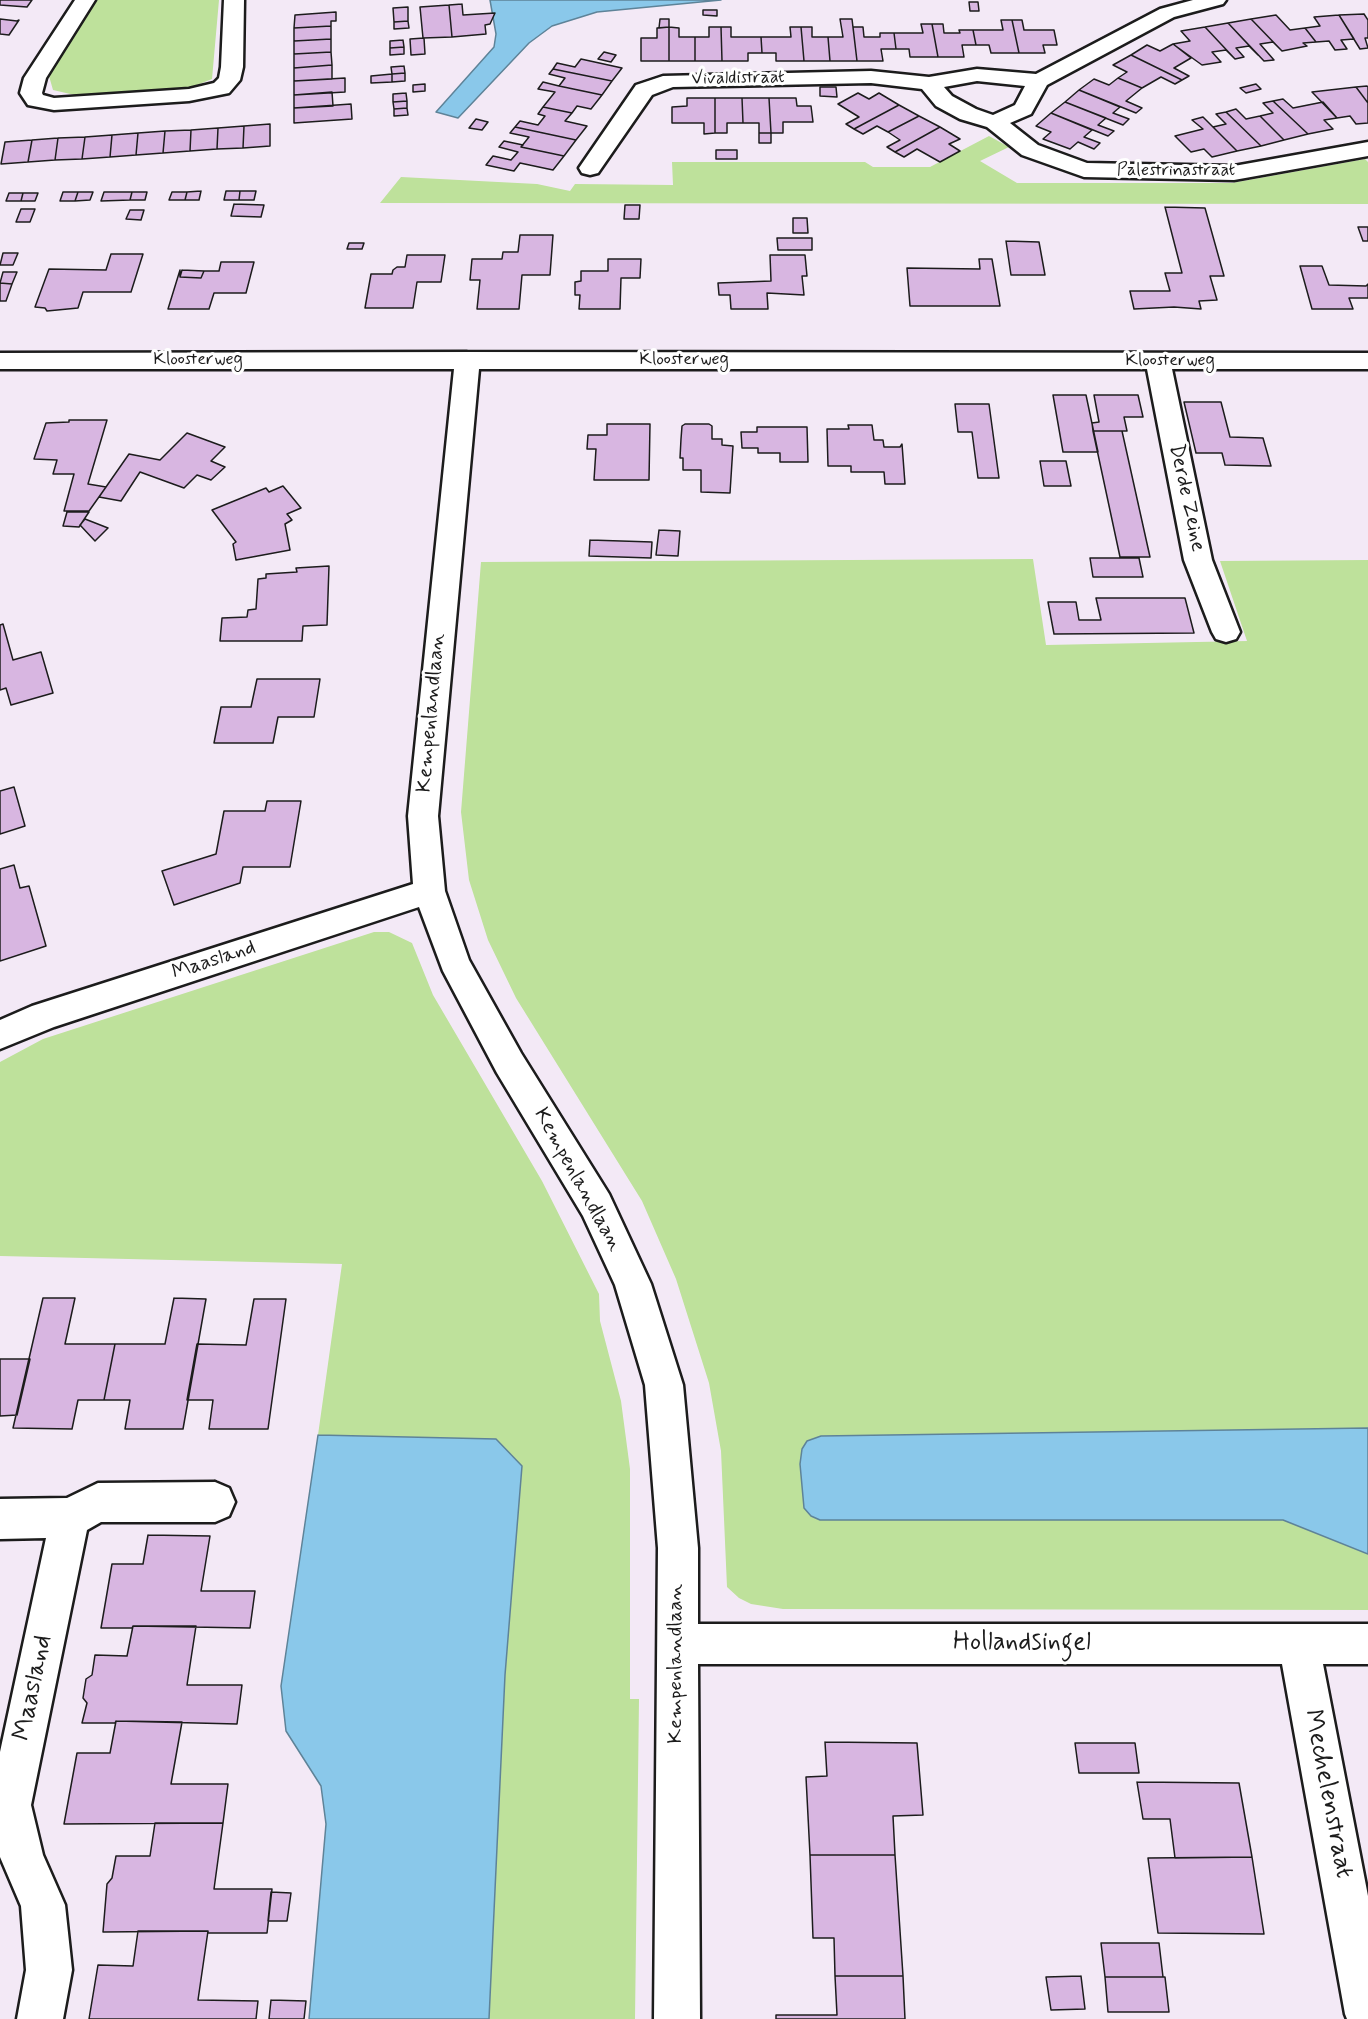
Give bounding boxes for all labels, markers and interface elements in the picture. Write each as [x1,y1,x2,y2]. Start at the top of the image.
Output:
street label: Vivaldistraat [691,67,785,91]
street label: Palestrinastraat [1117,160,1235,182]
street label: Kloosterweg [153,349,243,371]
street label: Kloosterweg [639,349,729,371]
street label: Kloosterweg [1125,350,1215,372]
street label: Derde Zeine [1162,442,1210,554]
street label: Kempenlandlaan [412,632,452,794]
street label: Maasland [169,936,259,986]
street label: Kempenlandlaan [527,1104,627,1256]
street label: Kempenlandlaan [664,1584,690,1744]
street label: Hollandsingel [953,1628,1091,1660]
street label: Maasland [8,1632,60,1744]
street label: Mechelenstraat [1295,1707,1359,1881]

